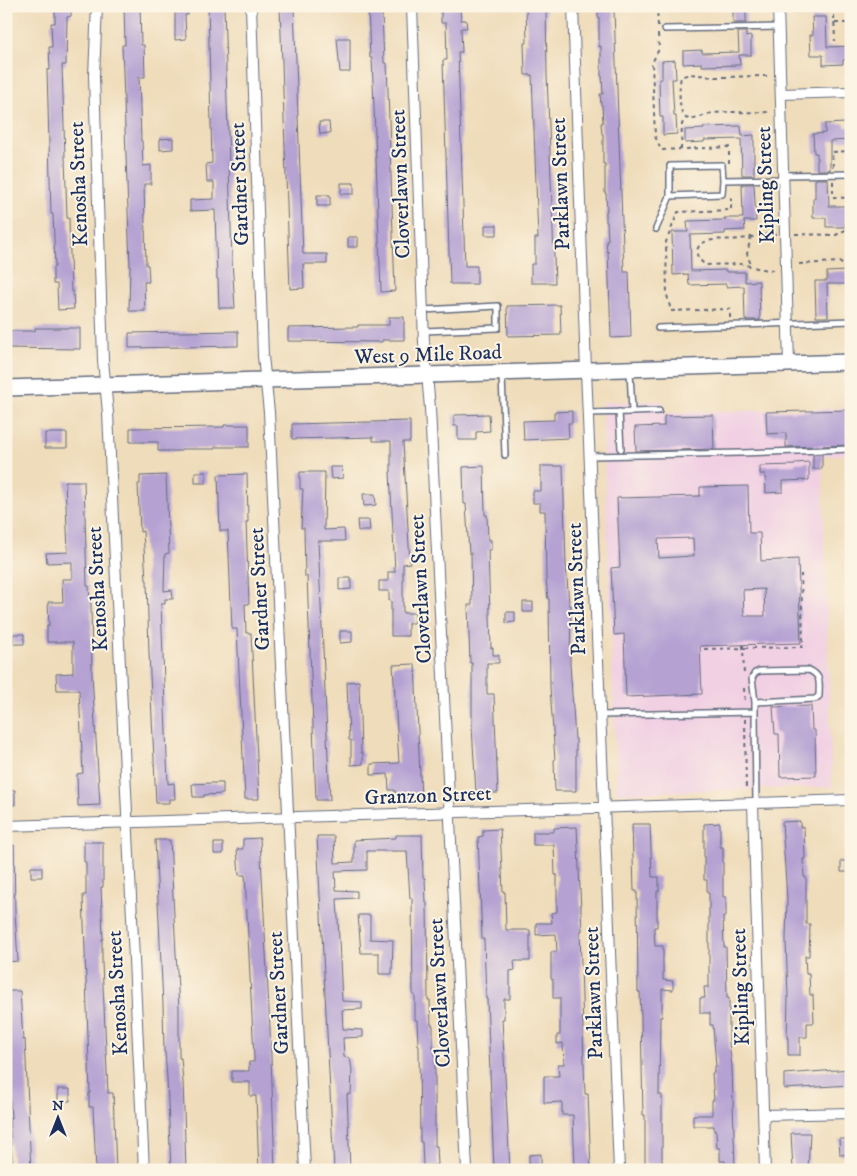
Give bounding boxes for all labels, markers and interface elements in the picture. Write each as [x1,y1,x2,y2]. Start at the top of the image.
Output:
street label: Cloverlawn Street [385,108,417,259]
street label: Parklawn Street [546,117,576,251]
street label: Kenosha Street [64,121,94,247]
street label: Gardner Street [225,122,255,246]
street label: Kipling Street [751,125,781,244]
street label: West 9 Mile Road [353,339,503,371]
street label: Cloverlawn Street [404,513,438,664]
street label: Parklawn Street [562,522,592,656]
street label: Kenosha Street [82,525,114,652]
street label: Gardner Street [244,526,276,651]
street label: Granzon Street [364,781,492,811]
street label: Cloverlawn Street [423,917,457,1068]
street label: Parklawn Street [579,926,609,1060]
street label: Kipling Street [726,927,756,1046]
street label: Kenosha Street [102,929,134,1056]
street label: Gardner Street [263,930,295,1055]
north arrow [32,1094,82,1144]
text: N [52,1097,64,1115]

